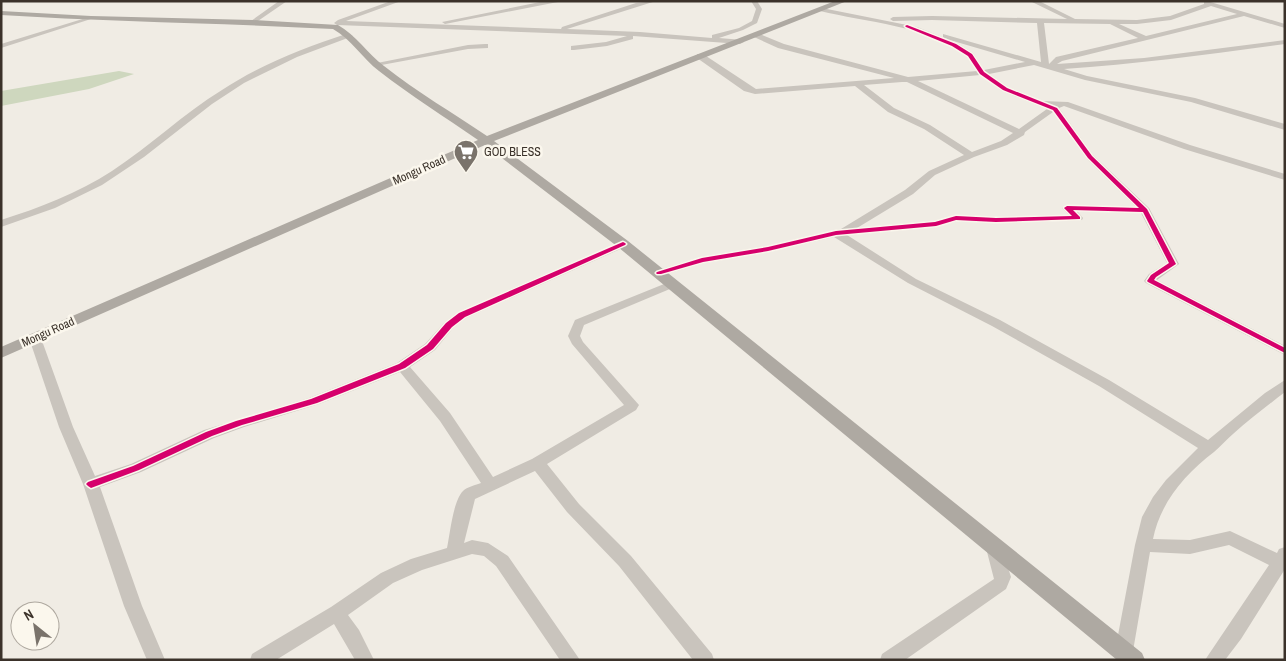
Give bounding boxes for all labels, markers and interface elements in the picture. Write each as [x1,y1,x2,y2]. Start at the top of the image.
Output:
supermarket icon: GOD BLESS [453,139,479,173]
place label: GOD BLESS [484,144,541,160]
street label: Mongu Road [390,151,448,189]
street label: Mongu Road [19,313,77,351]
north arrow [10,601,60,651]
text: N [20,605,37,625]

